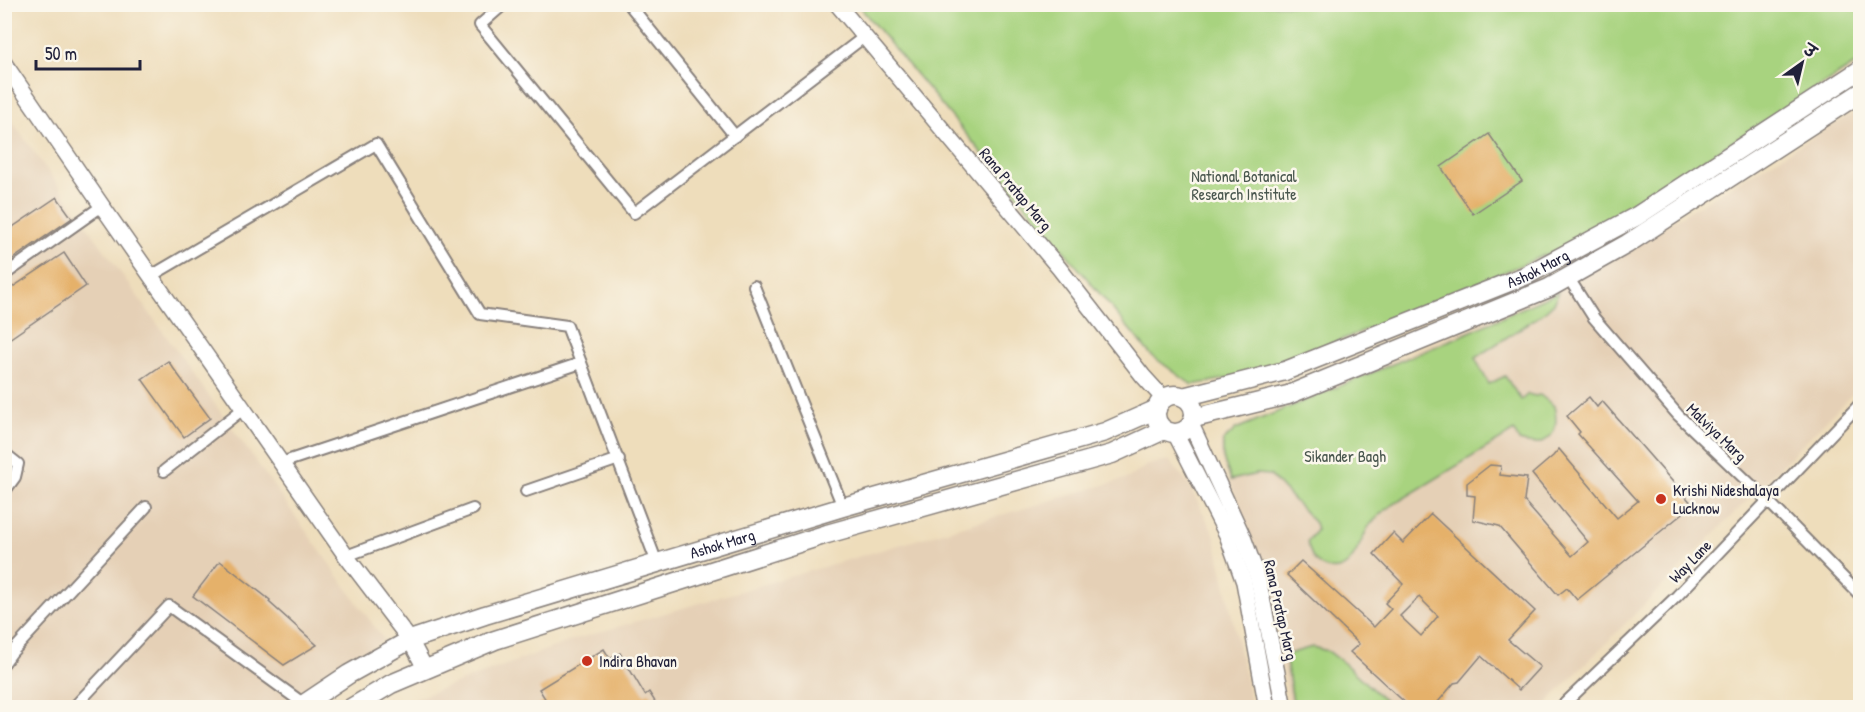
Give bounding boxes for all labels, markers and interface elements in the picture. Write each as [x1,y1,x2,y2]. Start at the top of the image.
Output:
scale bar [36,33,140,71]
north arrow [1772,33,1832,93]
text: उ [1798,37,1822,63]
text: 50 m [45,41,77,66]
street label: Rana Pratap Marg [975,143,1057,235]
park label: National Botanical Research Institute [1191,165,1298,205]
street label: Ashok Marg [1504,244,1572,293]
street label: Malviya Marg [1682,398,1752,466]
park label: Sikander Bagh [1304,445,1386,467]
place label: Krishi Nideshalaya Lucknow [1673,479,1779,519]
marker: Krishi Nideshalaya Lucknow [1654,492,1668,506]
street label: Ashok Marg [687,523,757,564]
street label: Way Lane [1664,534,1717,587]
street label: Rana Pratap Marg [1259,558,1303,662]
place label: Indira Bhavan [599,650,677,672]
marker: Indira Bhavan [580,654,594,668]

